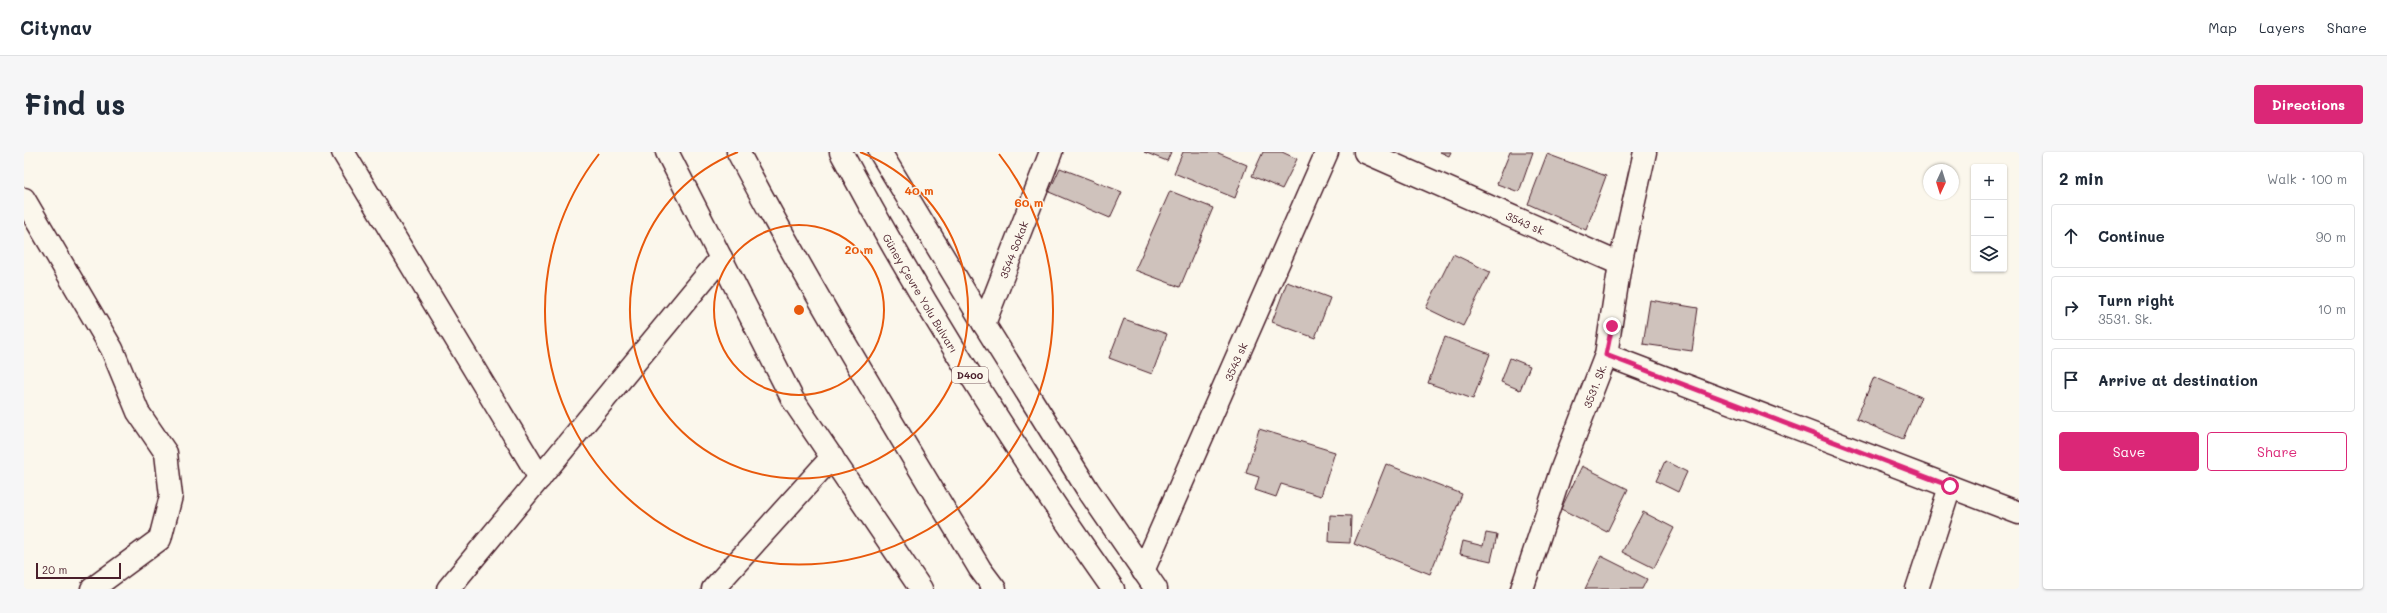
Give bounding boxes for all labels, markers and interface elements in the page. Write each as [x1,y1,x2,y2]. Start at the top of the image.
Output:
text: Citynav [20,15,92,40]
text: Map [2208,18,2237,37]
text: Layers [2259,18,2305,37]
text: Share [2327,18,2367,37]
button: Directions [2254,85,2363,124]
text: Find us [24,86,125,122]
north arrow [1923,164,1959,200]
map controls [1971,164,2007,272]
button: + [1971,164,2007,200]
text: 2 min [2059,167,2104,189]
text: Walk · 100 m [2267,170,2347,187]
text: 40 m [904,182,934,198]
text: 60 m [1015,194,1043,210]
button: − [1971,200,2007,236]
street label: 3543 sk [1504,207,1547,237]
street label: 3544 Sokak [995,218,1031,280]
icon: ahead [2060,225,2082,247]
text: Continue [2098,226,2165,246]
text: 90 m [2316,228,2346,245]
street label: Güney Çevre Yolu Bulvarı [880,231,962,355]
button: layers [1971,236,2007,272]
text: 20 m [845,241,873,257]
text: Turn right [2098,290,2175,310]
icon: right [2060,297,2082,319]
text: 10 m [2318,300,2346,317]
centre of rings [792,303,806,317]
text: 3531. Sk. [2098,310,2153,327]
route end [1603,317,1621,335]
street label: 3543 sk [1220,340,1250,383]
street label: 3531. Sk. [1579,361,1610,410]
road number: D400 [952,367,988,383]
icon: arrive [2060,369,2082,391]
text: Arrive at destination [2098,370,2258,390]
button: Save [2059,432,2199,471]
button: Share [2207,432,2347,471]
route start [1941,477,1959,495]
scale bar [36,561,121,580]
text: 20 m [42,562,67,577]

